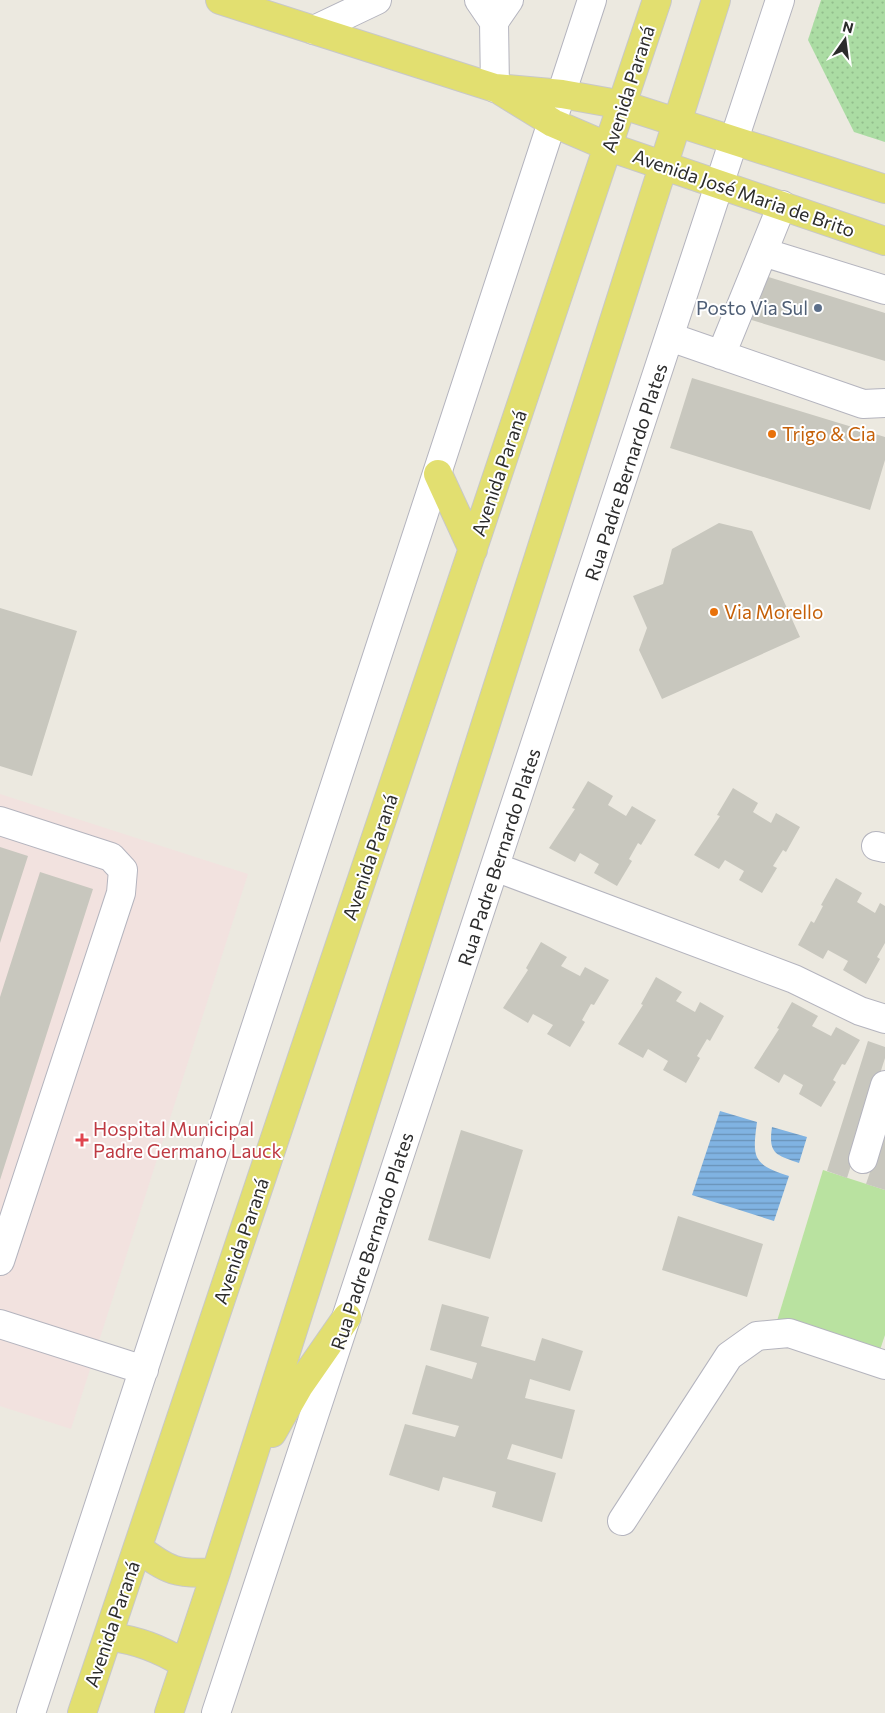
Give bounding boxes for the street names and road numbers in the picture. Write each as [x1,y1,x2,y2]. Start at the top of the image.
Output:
street label: Avenida Paraná [596,22,659,155]
street label: Avenida José Maria de Brito [630,144,858,241]
street label: Rua Padre Bernardo Plates [579,360,672,584]
street label: Avenida Paraná [466,407,531,539]
street label: Rua Padre Bernardo Plates [452,745,545,969]
street label: Avenida Paraná [337,791,402,923]
street label: Rua Padre Bernardo Plates [325,1129,418,1353]
street label: Avenida Paraná [208,1175,273,1307]
street label: Avenida Paraná [79,1558,144,1690]

